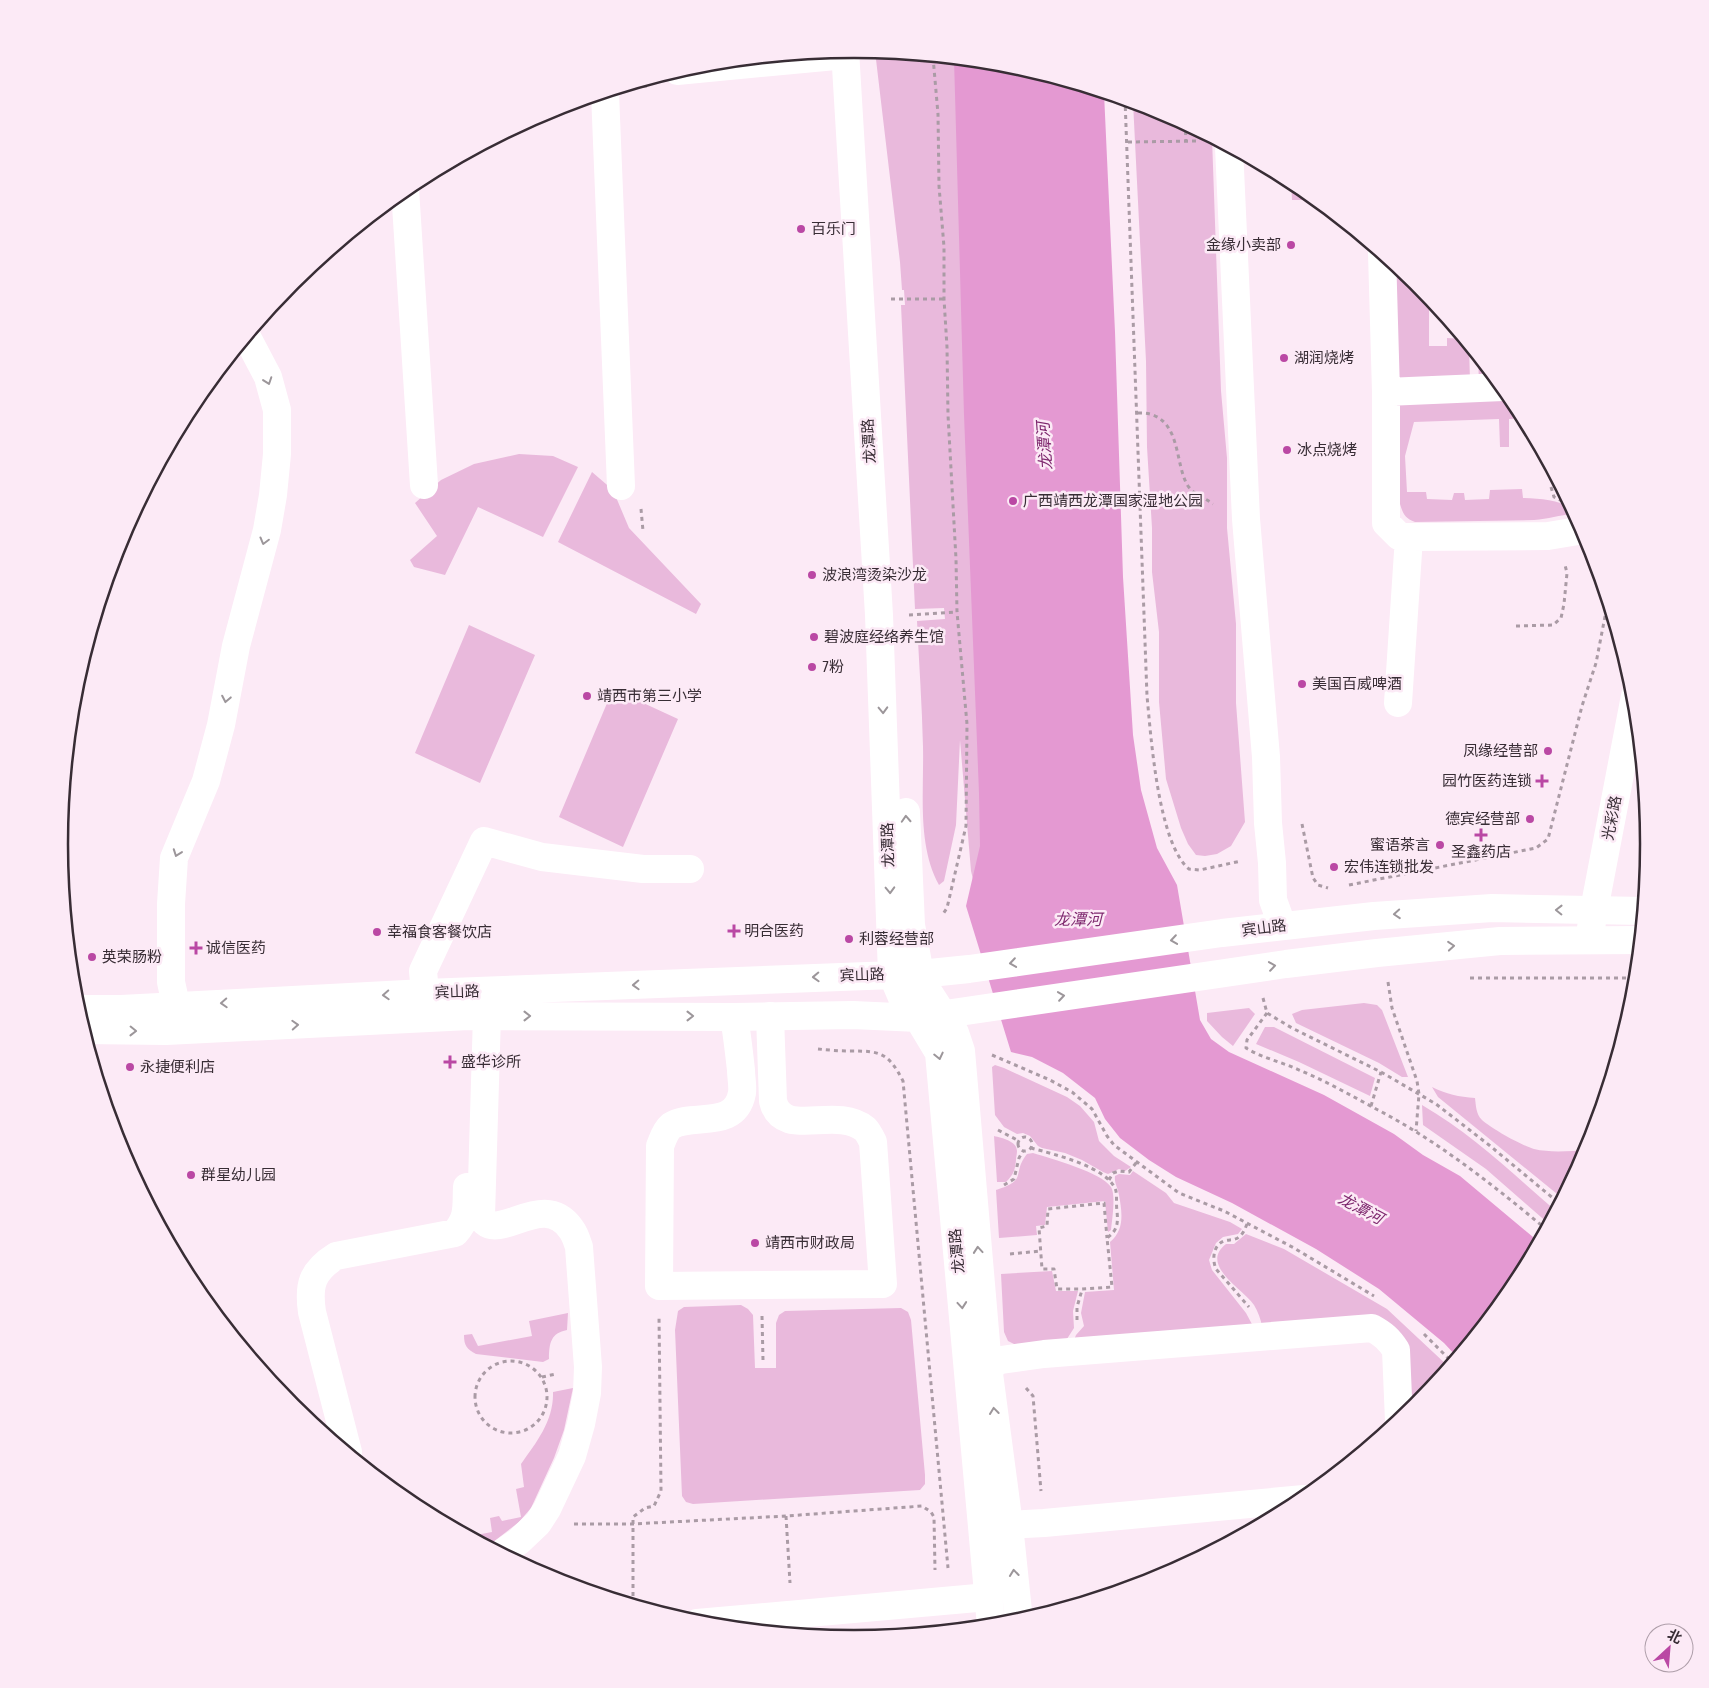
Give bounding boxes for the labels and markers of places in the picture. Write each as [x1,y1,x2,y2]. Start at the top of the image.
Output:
place label: 百乐门 [811,220,856,237]
marker: 百乐门 [795,223,807,235]
place label: 金缘小卖部 [1206,236,1281,253]
marker: 金缘小卖部 [1285,239,1297,251]
place label: 湖润烧烤 [1294,349,1354,366]
marker: 湖润烧烤 [1278,352,1290,364]
place label: 冰点烧烤 [1297,441,1357,458]
marker: 冰点烧烤 [1281,444,1293,456]
place label: 广西靖西龙潭国家湿地公园 [1023,492,1203,509]
marker: 广西靖西龙潭国家湿地公园 [1007,495,1019,507]
place label: 波浪湾烫染沙龙 [822,566,927,583]
marker: 波浪湾烫染沙龙 [806,569,818,581]
place label: 碧波庭经络养生馆 [824,628,944,645]
marker: 碧波庭经络养生馆 [808,631,820,643]
place label: 7粉 [822,658,844,675]
marker: 7粉 [806,661,818,673]
place label: 美国百威啤酒 [1312,675,1402,692]
marker: 美国百威啤酒 [1296,678,1308,690]
place label: 靖西市第三小学 [597,687,702,704]
marker: 靖西市第三小学 [581,690,593,702]
place label: 凤缘经营部 [1463,742,1538,759]
marker: 凤缘经营部 [1542,745,1554,757]
place label: 园竹医药连锁 [1442,772,1532,789]
marker: 园竹医药连锁 [1536,775,1548,787]
place label: 德宾经营部 [1445,810,1520,827]
marker: 德宾经营部 [1524,813,1536,825]
marker: 圣鑫药店 [1475,829,1487,841]
place label: 蜜语茶言 [1370,836,1430,853]
marker: 蜜语茶言 [1434,839,1446,851]
place label: 圣鑫药店 [1451,843,1511,860]
place label: 宏伟连锁批发 [1344,858,1434,875]
marker: 宏伟连锁批发 [1328,861,1340,873]
place label: 明合医药 [744,922,804,939]
place label: 幸福食客餐饮店 [387,923,492,940]
marker: 明合医药 [728,925,740,937]
marker: 幸福食客餐饮店 [371,926,383,938]
place label: 利蓉经营部 [859,930,934,947]
marker: 利蓉经营部 [843,933,855,945]
place label: 诚信医药 [206,939,266,956]
marker: 诚信医药 [190,942,202,954]
place label: 英荣肠粉 [102,948,162,965]
marker: 英荣肠粉 [86,951,98,963]
place label: 盛华诊所 [461,1053,521,1070]
marker: 盛华诊所 [443,1055,457,1069]
place label: 永捷便利店 [140,1058,215,1075]
marker: 永捷便利店 [124,1061,136,1073]
place label: 群星幼儿园 [201,1166,276,1183]
marker: 群星幼儿园 [185,1169,197,1181]
place label: 靖西市财政局 [765,1234,855,1251]
marker: 靖西市财政局 [749,1237,761,1249]

